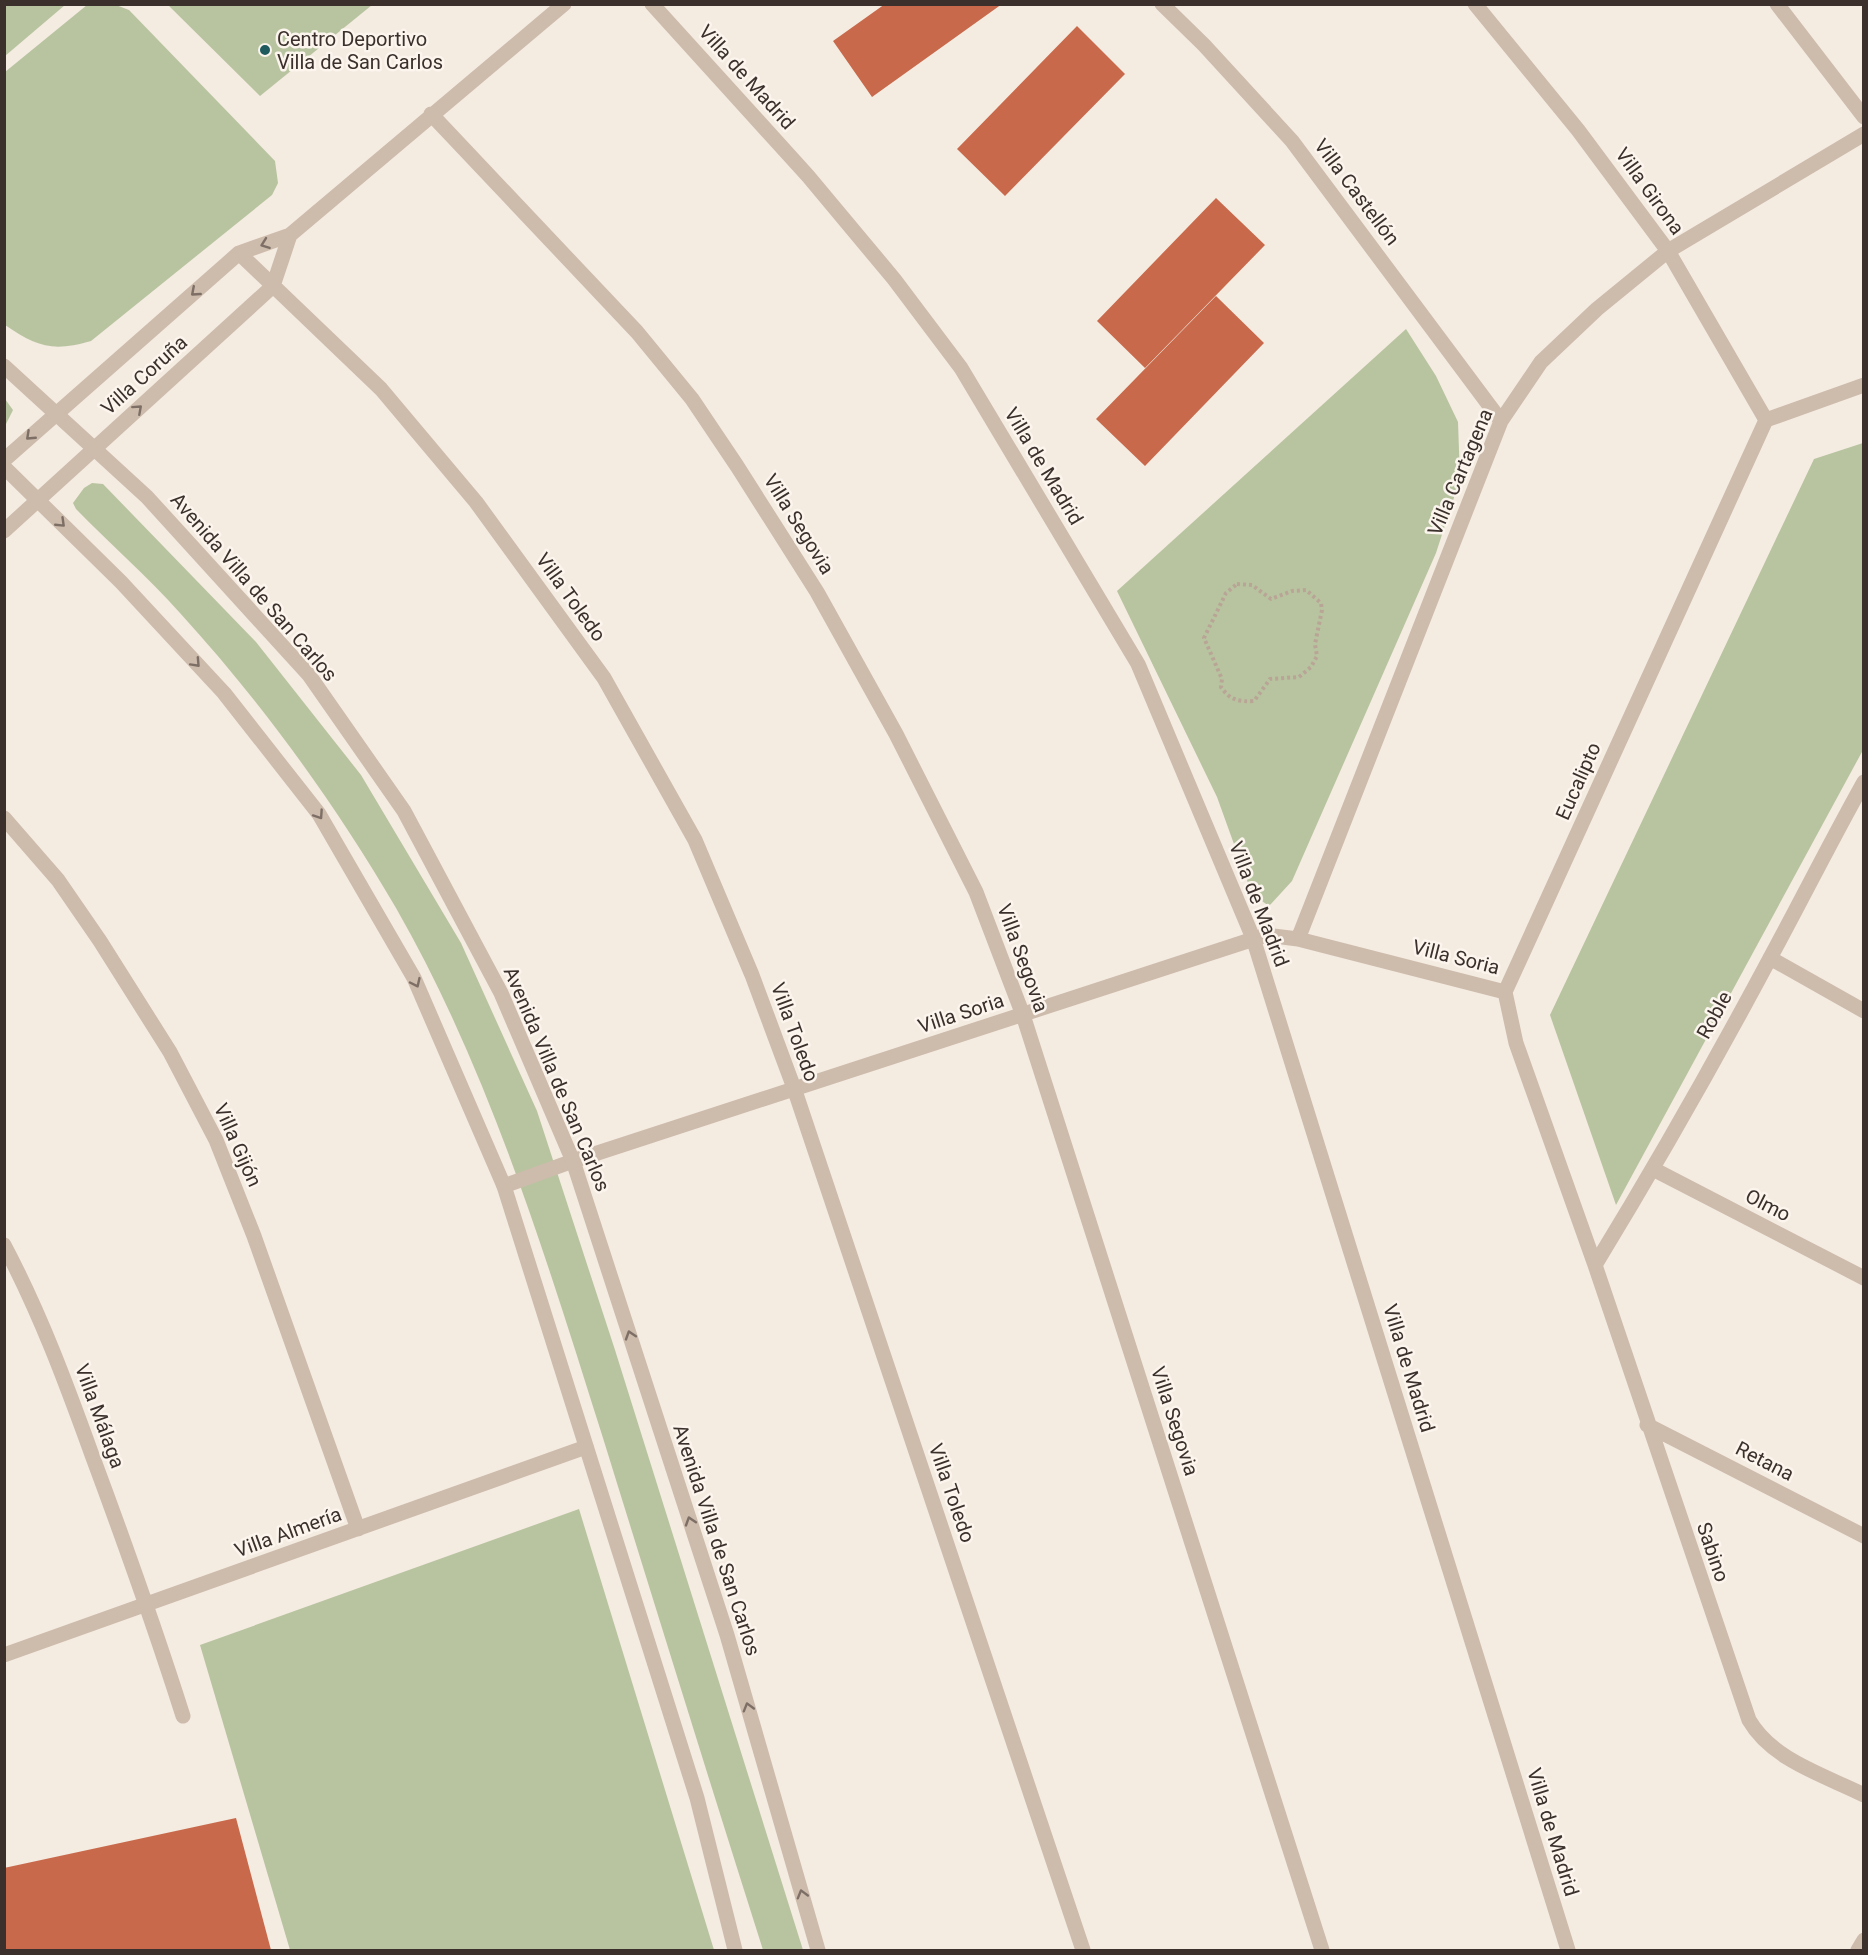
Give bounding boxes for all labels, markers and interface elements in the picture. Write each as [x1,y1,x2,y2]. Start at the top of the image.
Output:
street label: Villa de Madrid [694,20,800,134]
place label: Centro Deportivo Villa de San Carlos [277,27,443,74]
marker: Centro Deportivo Villa de San Carlos [258,43,272,57]
street label: Villa Castellón [1309,134,1405,250]
street label: Villa Girona [1610,143,1690,239]
one-way arrow [260,237,271,250]
one-way arrow [191,285,202,296]
street label: Villa Coruña [96,330,192,420]
street label: Villa de Madrid [1000,403,1088,529]
one-way arrow [132,405,142,416]
street label: Villa Cartagena [1422,405,1498,539]
one-way arrow [27,429,37,440]
street label: Villa Segovia [759,469,839,579]
street label: Avenida Villa de San Carlos [166,488,342,686]
one-way arrow [53,516,64,527]
street label: Villa Toledo [531,548,611,646]
one-way arrow [189,656,200,667]
street label: Eucalipto [1550,739,1606,823]
one-way arrow [312,808,323,819]
street label: Villa de Madrid [1224,838,1294,970]
street label: Villa Segovia [992,901,1054,1015]
street label: Villa Soria [1410,935,1502,979]
street label: Avenida Villa de San Carlos [499,963,615,1195]
one-way arrow [409,977,421,988]
street label: Villa Toledo [766,979,824,1085]
street label: Roble [1691,987,1737,1043]
street label: Villa Soria [915,988,1007,1038]
street label: Villa Gijón [209,1100,267,1190]
street label: Olmo [1741,1184,1795,1226]
street label: Villa de Madrid [1378,1301,1440,1435]
one-way arrow [624,1330,637,1341]
street label: Villa Málaga [70,1361,130,1471]
street label: Villa Segovia [1146,1363,1204,1479]
street label: Avenida Villa de San Carlos [668,1421,766,1659]
street label: Retana [1732,1436,1798,1486]
street label: Villa Toledo [924,1440,980,1546]
street label: Villa Almería [231,1502,345,1562]
one-way arrow [685,1516,697,1527]
street label: Sabino [1692,1519,1734,1585]
one-way arrow [742,1702,755,1712]
street label: Villa de Madrid [1522,1765,1584,1899]
one-way arrow [796,1889,809,1899]

